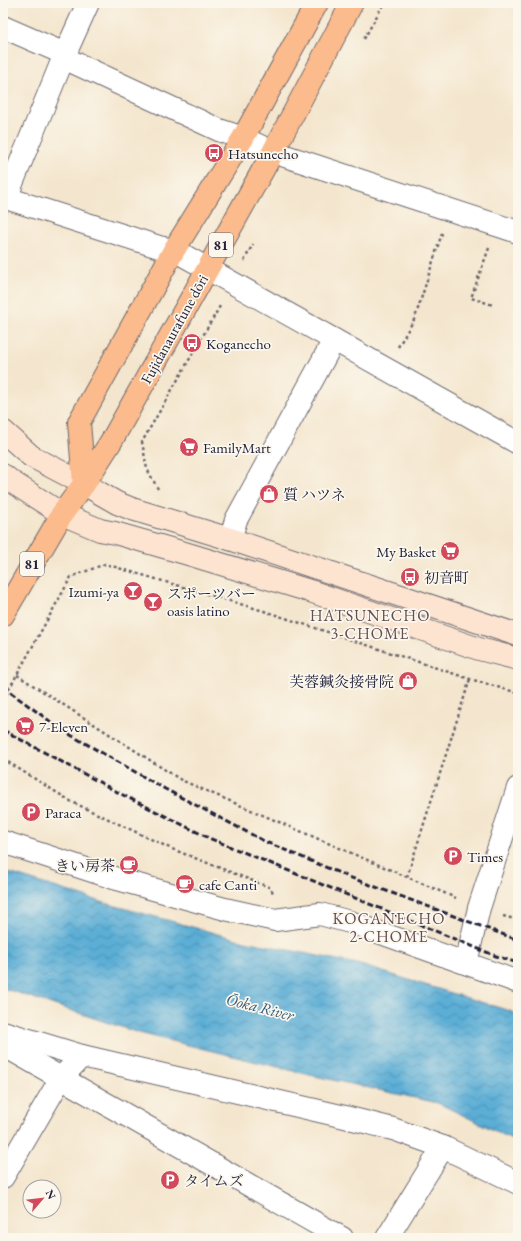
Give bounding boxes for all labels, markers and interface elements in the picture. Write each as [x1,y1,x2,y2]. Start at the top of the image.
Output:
bus stop icon: Hatsunecho [203,142,225,164]
place label: Hatsunecho [228,144,298,163]
road number: 81 [209,233,233,257]
street label: Fujidanaurafune dōri [136,271,212,387]
bus stop icon: Koganecho [181,332,203,354]
place label: Koganecho [206,334,271,353]
supermarket icon: FamilyMart [178,436,200,458]
place label: FamilyMart [203,438,271,457]
shop icon: 質 ハツネ [258,483,280,505]
place label: 質 ハツネ [283,485,346,504]
supermarket icon: My Basket [439,540,461,562]
place label: My Basket [376,542,436,561]
road number: 81 [20,552,44,576]
bus stop icon: 初音町 [399,566,421,588]
place label: 初音町 [424,568,469,587]
bar icon: Izumi-ya [122,580,144,602]
place label: Izumi-ya [69,582,119,601]
place label: スポーツバー oasis latino [167,584,256,620]
bar icon: スポーツバー oasis latino [142,591,164,613]
district label: HATSUNECHO 3-CHOME [310,605,430,644]
shop icon: 芙蓉鍼灸接骨院 [397,670,419,692]
place label: 芙蓉鍼灸接骨院 [289,672,394,691]
supermarket icon: 7-Eleven [14,715,36,737]
place label: 7-Eleven [39,717,88,736]
parking icon: Paraca [20,801,42,823]
place label: Paraca [45,803,81,822]
parking icon: Times [442,845,464,867]
place label: Times [467,847,503,866]
cafe icon: きい房茶 [118,854,140,876]
place label: きい房茶 [55,856,115,875]
cafe icon: cafe Canti [174,873,196,895]
place label: cafe Canti [199,875,257,894]
district label: KOGANECHO 2-CHOME [332,908,446,947]
water label: Ōoka River [224,988,297,1026]
parking icon: タイムズ [159,1169,181,1191]
place label: タイムズ [184,1171,244,1190]
north arrow [22,1179,62,1219]
text: N [43,1187,59,1202]

